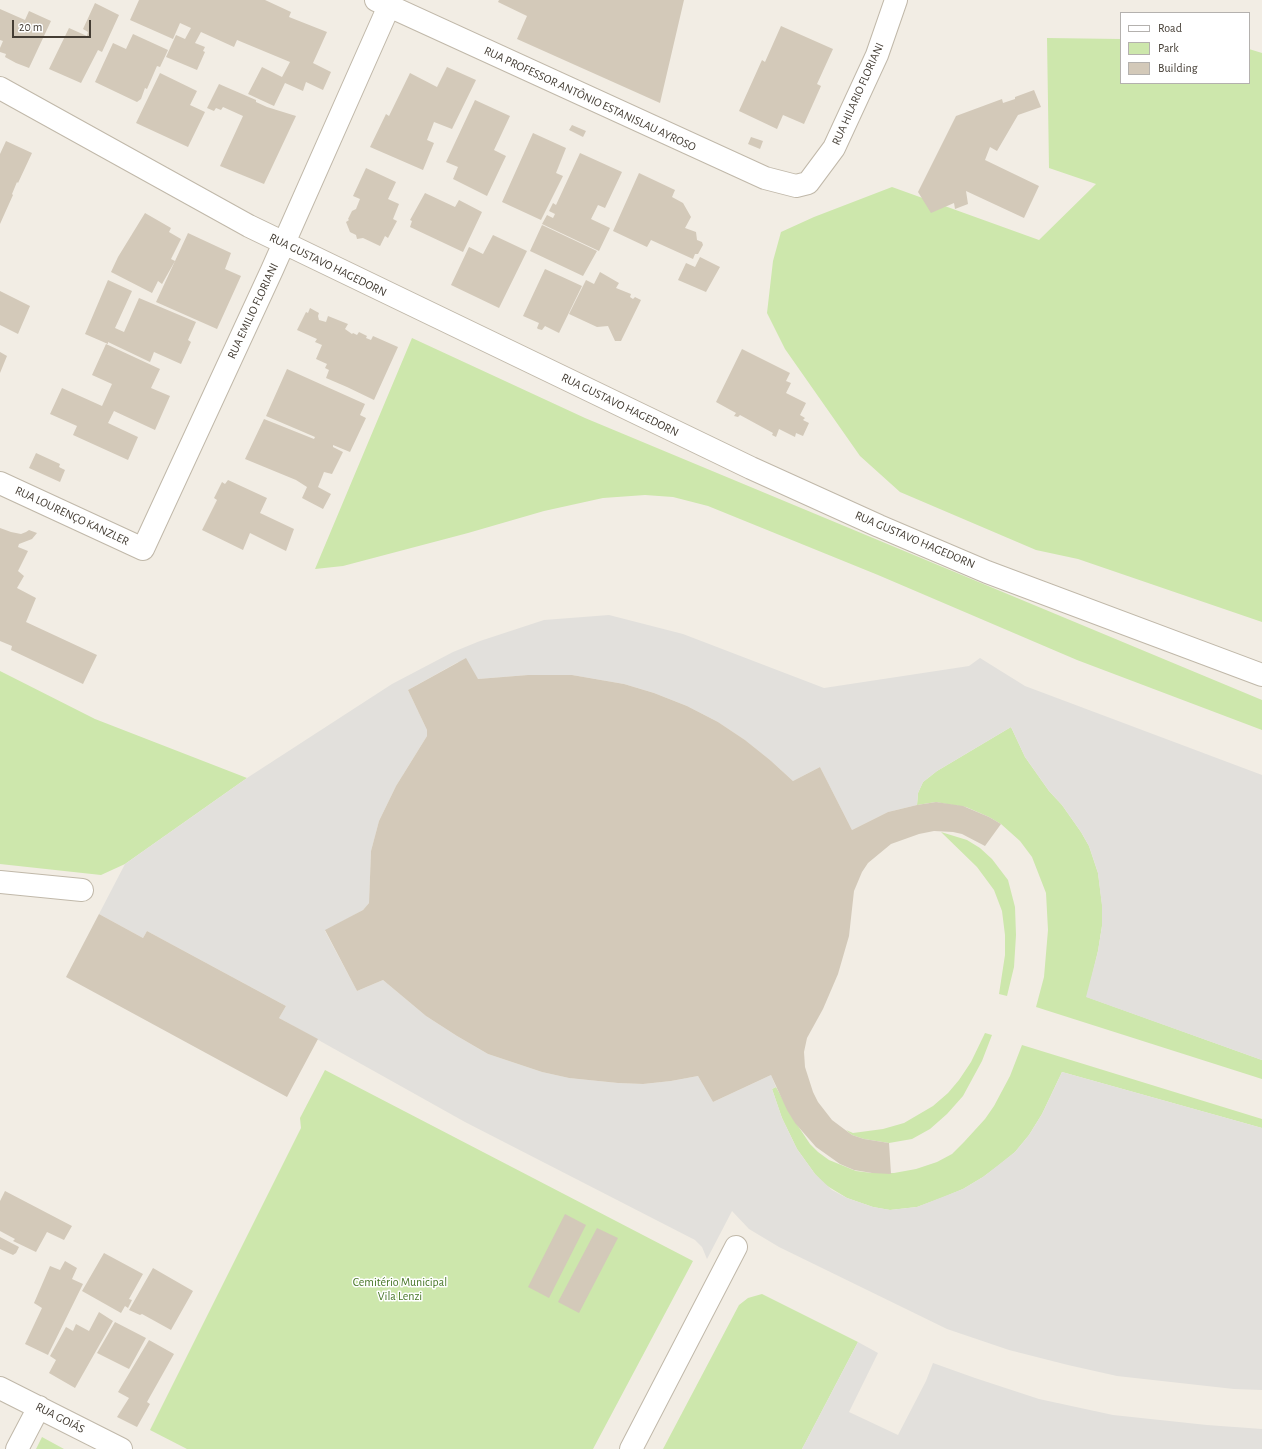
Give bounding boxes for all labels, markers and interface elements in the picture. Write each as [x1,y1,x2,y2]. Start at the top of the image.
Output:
scale bar [14,12,93,38]
legend [1120,12,1250,84]
text: 20 m [19,21,42,33]
text: Road [1158,22,1182,34]
street label: RUA HILARIO FLORIANI [829,40,887,148]
text: Park [1158,42,1179,54]
street label: RUA PROFESSOR ANTÔNIO ESTANISLAU AYROSO [482,43,698,155]
text: Building [1158,62,1198,74]
street label: RUA GUSTAVO HAGEDORN [267,230,389,300]
street label: RUA EMILIO FLORIANI [224,261,282,361]
street label: RUA GUSTAVO HAGEDORN [559,370,681,440]
street label: RUA LOURENÇO KANZLER [13,483,131,549]
street label: RUA GUSTAVO HAGEDORN [853,508,977,572]
park label: Cemitério Municipal Vila Lenzi [353,1275,447,1303]
street label: RUA GOIÁS [33,1399,87,1437]

